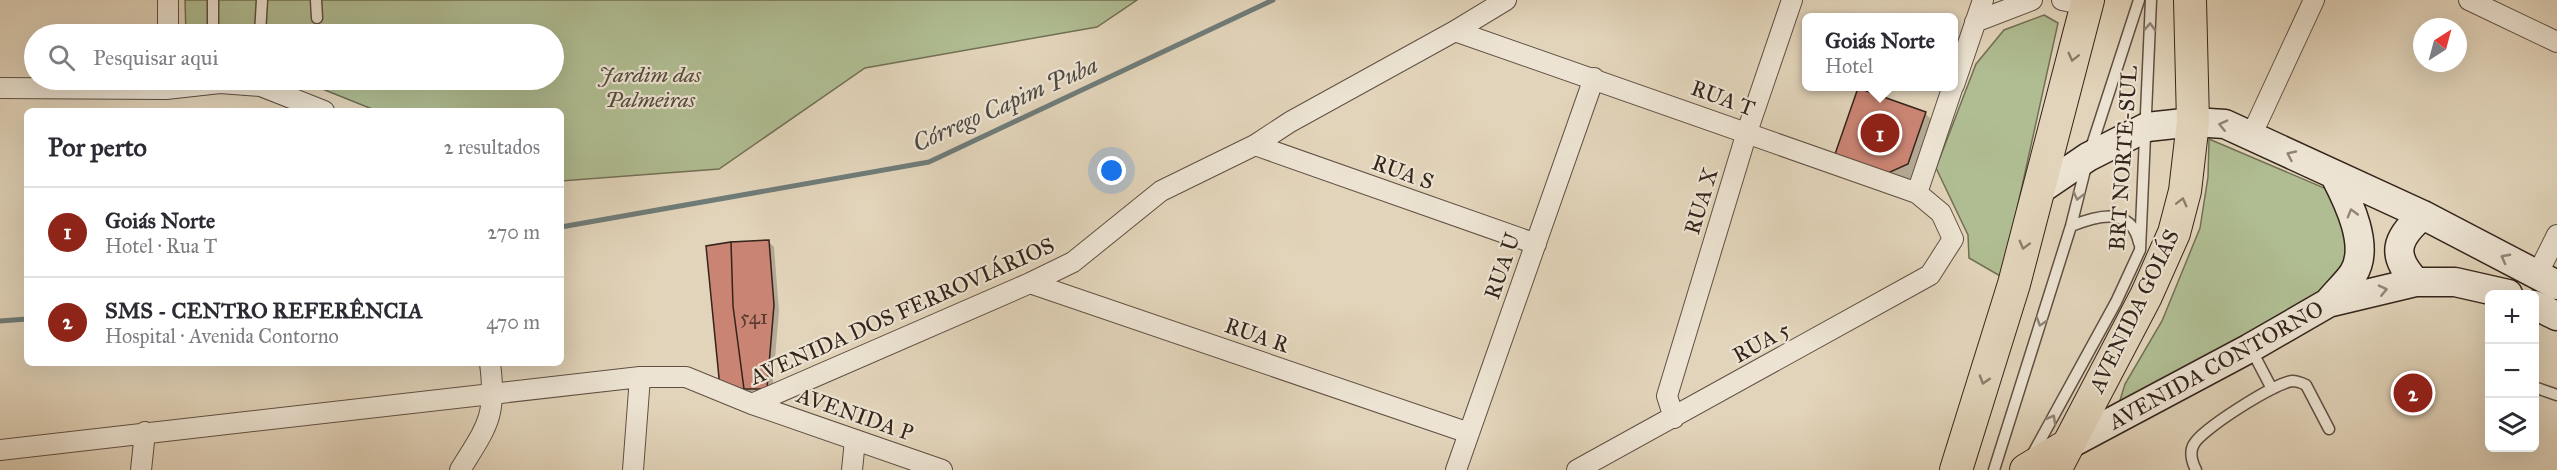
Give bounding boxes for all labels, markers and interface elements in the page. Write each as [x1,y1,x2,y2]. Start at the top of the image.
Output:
popup [1802,13,1958,91]
north arrow [2413,18,2467,72]
one-way arrow [2144,22,2157,31]
search box [24,24,564,90]
text: Goiás Norte [1825,27,1935,54]
icon: search [45,41,78,74]
text: Pesquisar aqui [93,44,218,71]
water label: Córrego Capim Puba [908,50,1102,158]
one-way arrow [2068,51,2080,61]
text: Hotel [1825,54,1873,78]
park label: Jardim das Palmeiras [597,61,702,113]
street label: BRT NORTE-SUL [2103,64,2143,252]
street label: RUA T [1687,74,1759,122]
pin: 1 [1860,110,1900,156]
one-way arrow [2218,119,2228,132]
text: Por perto [48,131,147,163]
text: 2 resultados [444,135,540,159]
street label: RUA S [1369,148,1437,196]
one-way arrow [2287,151,2298,163]
your location [1097,156,1126,185]
street label: RUA X [1678,165,1724,237]
one-way arrow [2073,191,2086,201]
one-way arrow [2174,197,2187,207]
text: Goiás Norte [105,207,215,234]
one-way arrow [2347,208,2359,219]
text: 1 [64,220,71,244]
text: 270 m [487,220,540,244]
street label: AVENIDA GOIÁS [2082,225,2185,398]
street label: RUA U [1478,229,1526,303]
street label: AVENIDA DOS FERROVIÁRIOS [745,231,1059,391]
text: Hotel · Rua T [105,234,217,258]
one-way arrow [2019,239,2031,250]
one-way arrow [2501,254,2511,265]
one-way arrow [2378,284,2388,297]
map controls [2485,290,2539,452]
button: + [2485,290,2539,344]
street label: AVENIDA CONTORNO [2103,295,2328,436]
text: SMS - CENTRO REFERÊNCIA [105,297,423,324]
house number: 541 [740,305,768,329]
text: 2 [63,310,72,334]
text: 470 m [486,310,540,334]
street label: RUA R [1221,311,1293,359]
street label: RUA 5 [1728,315,1794,369]
one-way arrow [2035,316,2048,327]
text: Hospital · Avenida Contorno [105,324,339,348]
button: − [2485,344,2539,398]
pin: 2 [2394,370,2432,416]
one-way arrow [1979,374,1991,385]
street label: AVENIDA P [792,381,917,447]
button: layers [2485,398,2539,452]
one-way arrow [2045,415,2056,425]

